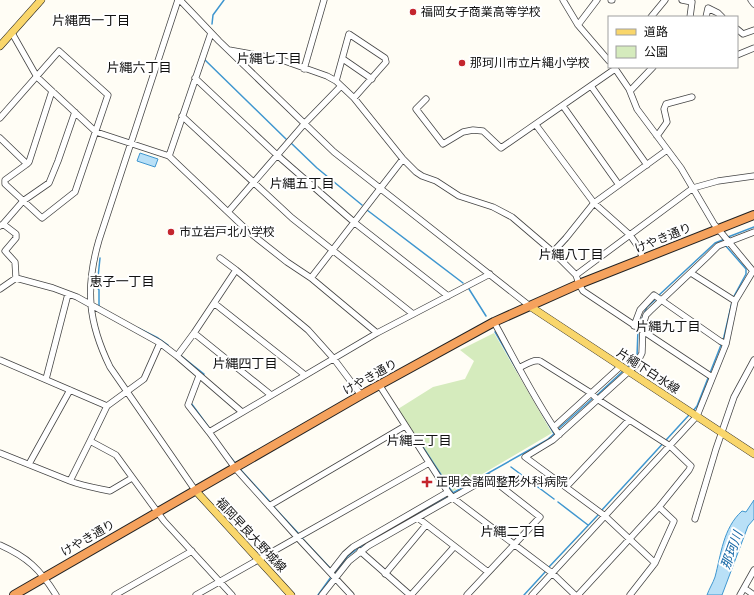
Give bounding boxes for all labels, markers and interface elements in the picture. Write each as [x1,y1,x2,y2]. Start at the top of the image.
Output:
place label: 福岡女子商業高等学校 [421,5,541,19]
marker: 福岡女子商業高等学校 [408,7,418,17]
district label: 片縄西一丁目 [52,13,130,28]
legend [608,16,738,68]
text: 道路 [644,25,668,39]
text: 公園 [644,45,668,59]
district label: 片縄七丁目 [236,51,302,66]
place label: 那珂川市立片縄小学校 [470,56,590,70]
marker: 那珂川市立片縄小学校 [457,58,467,68]
district label: 片縄六丁目 [106,60,172,75]
district label: 片縄五丁目 [269,176,335,191]
street label: けやき通り [633,220,693,256]
place label: 市立岩戸北小学校 [179,225,275,239]
marker: 市立岩戸北小学校 [166,227,176,237]
district label: 片縄八丁目 [538,247,604,262]
district label: 恵子一丁目 [89,274,155,289]
district label: 片縄九丁目 [635,319,701,334]
street label: 片繩下白水線 [614,346,682,396]
district label: 片縄四丁目 [212,356,278,371]
street label: けやき通り [340,356,400,398]
district label: 片縄三丁目 [386,433,452,448]
place label: 正明会諸岡整形外科病院 [436,475,568,489]
marker: 正明会諸岡整形外科病院 [421,476,433,488]
street label: 福岡早良大野城線 [213,495,289,575]
street label: けやき通り [59,517,117,559]
district label: 片縄二丁目 [480,524,546,539]
water label: 那珂川 [718,527,746,571]

